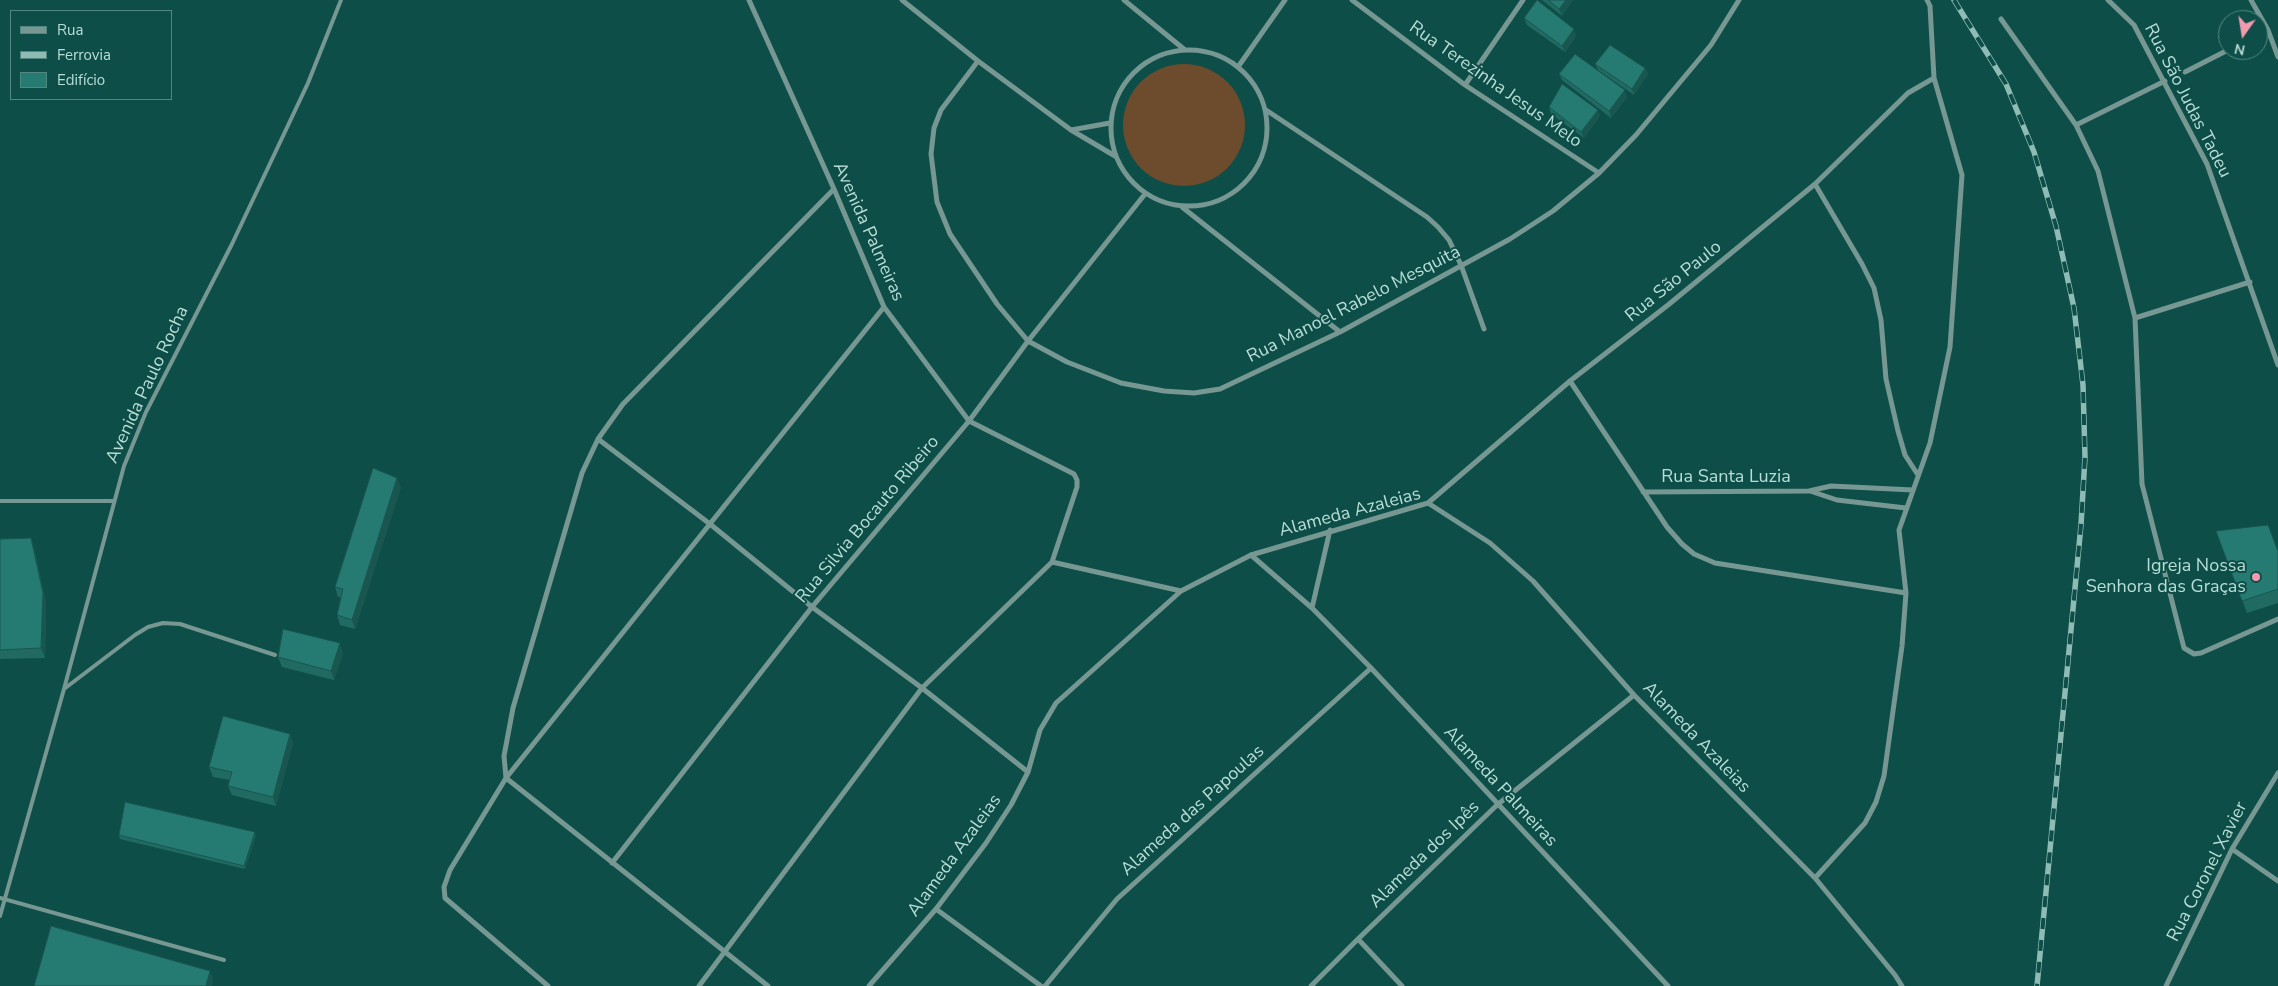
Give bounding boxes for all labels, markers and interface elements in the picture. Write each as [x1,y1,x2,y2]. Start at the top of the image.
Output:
legend [10,10,172,100]
north arrow [2218,10,2268,60]
street label: Rua Terezinha Jesus Melo [1404,17,1586,153]
text: Rua [57,20,83,40]
street label: Rua São Judas Tadeu [2139,20,2235,182]
text: N [2233,39,2247,60]
text: Ferrovia [57,45,111,65]
text: Edifício [57,70,105,90]
street label: Avenida Palmeiras [828,159,908,305]
street label: Rua São Paulo [1622,237,1726,327]
street label: Rua Manoel Rabelo Mesquita [1244,242,1464,368]
street label: Avenida Paulo Rocha [102,303,194,467]
street label: Rua Silvia Bocauto Ribeiro [792,432,944,608]
street label: Rua Santa Luzia [1661,467,1791,489]
street label: Alameda Azaleias [1277,484,1423,542]
place label: Igreja Nossa Senhora das Graças [2086,556,2246,598]
marker: Igreja Nossa Senhora das Graças [2250,571,2262,583]
street label: Alameda Azaleias [1638,678,1754,798]
street label: Alameda Palmeiras [1439,722,1561,852]
street label: Alameda das Papoulas [1117,741,1269,881]
street label: Alameda Azaleias [903,791,1007,921]
street label: Alameda dos Ipês [1365,797,1485,913]
street label: Rua Coronel Xavier [2163,798,2253,946]

